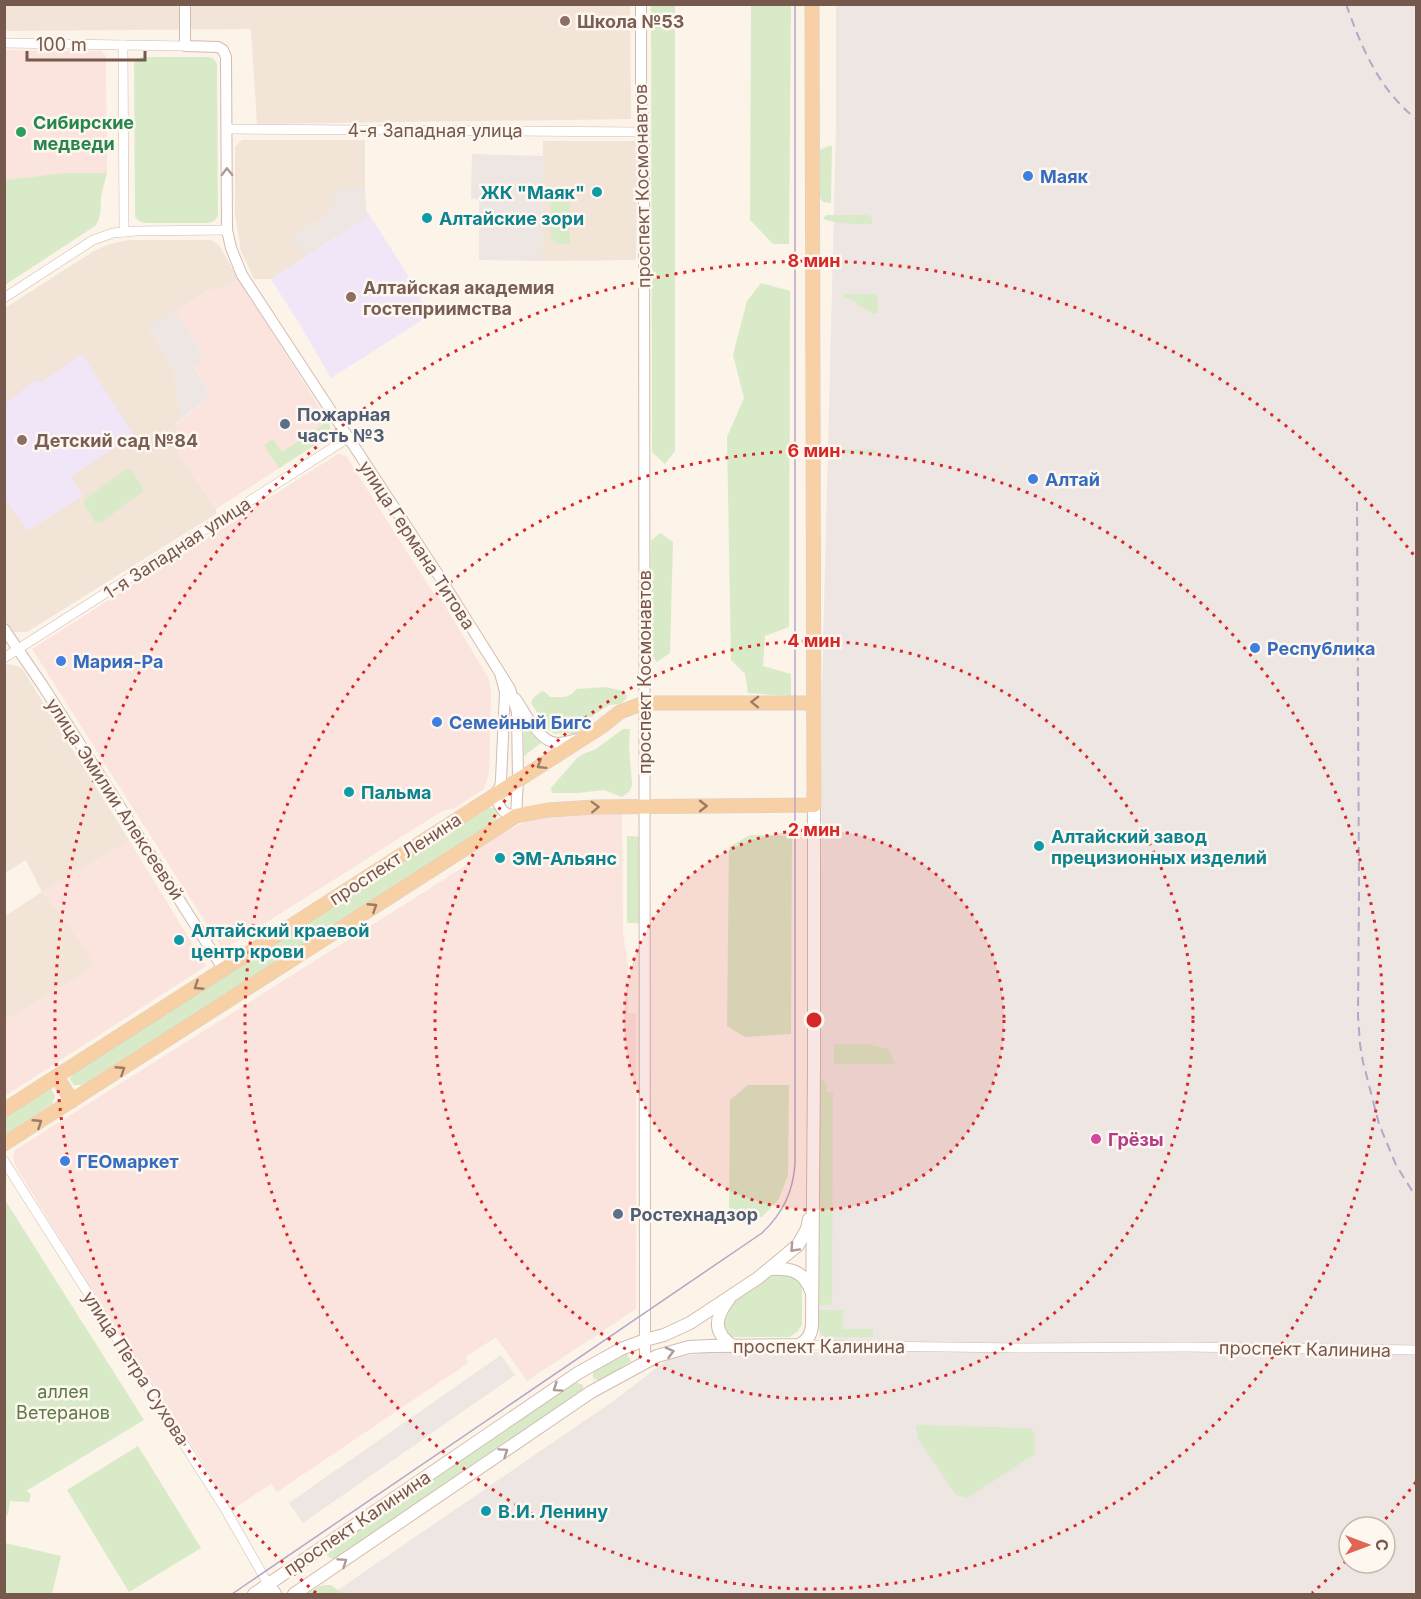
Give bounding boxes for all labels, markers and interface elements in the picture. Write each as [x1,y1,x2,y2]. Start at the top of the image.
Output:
place label: Школа №53 [577,11,684,32]
marker: Школа №53 [558,14,572,28]
scale bar [27,24,146,62]
text: 100 m [36,34,87,55]
street label: проспект Космонавтов [630,84,654,288]
place label: Сибирские медведи [33,112,134,154]
street label: 4-я Западная улица [347,120,523,141]
marker: Сибирские медведи [14,125,28,139]
place label: Маяк [1040,166,1089,187]
one-way arrow [221,167,233,176]
marker: Маяк [1021,169,1035,183]
place label: ЖК "Маяк" [481,182,585,203]
marker: ЖК "Маяк" [590,185,604,199]
place label: Алтайские зори [439,208,584,229]
marker: Алтайские зори [420,211,434,225]
text: 8 мин [787,250,841,271]
place label: Алтайская академия гостеприимства [363,277,554,319]
marker: Алтайская академия гостеприимства [344,290,358,304]
place label: Пожарная часть №3 [297,404,391,446]
marker: Пожарная часть №3 [278,417,292,431]
place label: Детский сад №84 [34,430,198,451]
marker: Детский сад №84 [15,433,29,447]
text: 6 мин [788,440,840,461]
street label: улица Германа Титова [355,457,479,633]
place label: Алтай [1045,469,1100,490]
marker: Алтай [1026,472,1040,486]
street label: 1-я Западная улица [100,493,254,603]
street label: проспект Космонавтов [634,570,655,774]
text: 4 мин [787,630,841,651]
place label: Республика [1267,638,1375,659]
marker: Республика [1248,641,1262,655]
place label: Мария-Ра [73,651,163,672]
marker: Мария-Ра [54,654,68,668]
street label: улица Эмилии Алексеевой [42,694,188,904]
one-way arrow [751,696,760,708]
place label: Семейный Бигс [449,712,592,733]
marker: Семейный Бигс [430,715,444,729]
one-way arrow [537,758,547,770]
place label: Пальма [361,782,431,803]
marker: Пальма [342,785,356,799]
one-way arrow [698,800,707,812]
one-way arrow [591,801,600,814]
street label: проспект Ленина [325,809,465,909]
text: 2 мин [788,819,840,840]
place label: Алтайский завод прецизионных изделий [1051,826,1267,868]
marker: Алтайский завод прецизионных изделий [1032,839,1046,853]
place label: ЭМ-Альянс [512,848,617,869]
marker: ЭМ-Альянс [493,851,507,865]
one-way arrow [367,904,378,915]
place label: Алтайский краевой центр крови [191,920,369,962]
marker: Алтайский краевой центр крови [172,933,186,947]
one-way arrow [194,979,205,990]
centre of rings [804,1010,824,1030]
one-way arrow [115,1065,125,1077]
one-way arrow [31,1119,42,1130]
place label: Грёзы [1108,1129,1163,1150]
marker: Грёзы [1089,1132,1103,1146]
place label: ГЕОмаркет [77,1151,179,1172]
marker: ГЕОмаркет [58,1154,72,1168]
place label: Ростехнадзор [630,1204,758,1225]
marker: Ростехнадзор [611,1207,625,1221]
one-way arrow [790,1241,801,1252]
street label: улица Петра Сухова [78,1287,194,1449]
street label: проспект Калинина [733,1336,905,1357]
street label: проспект Калинина [1219,1337,1391,1361]
one-way arrow [664,1347,675,1359]
park label: аллея Ветеранов [16,1381,110,1423]
one-way arrow [552,1381,563,1392]
one-way arrow [497,1448,508,1459]
street label: проспект Калинина [280,1466,434,1580]
place label: В.И. Ленину [498,1501,608,1522]
marker: В.И. Ленину [479,1504,493,1518]
north arrow [1337,1515,1397,1575]
text: С [1372,1539,1392,1551]
one-way arrow [336,1558,347,1569]

